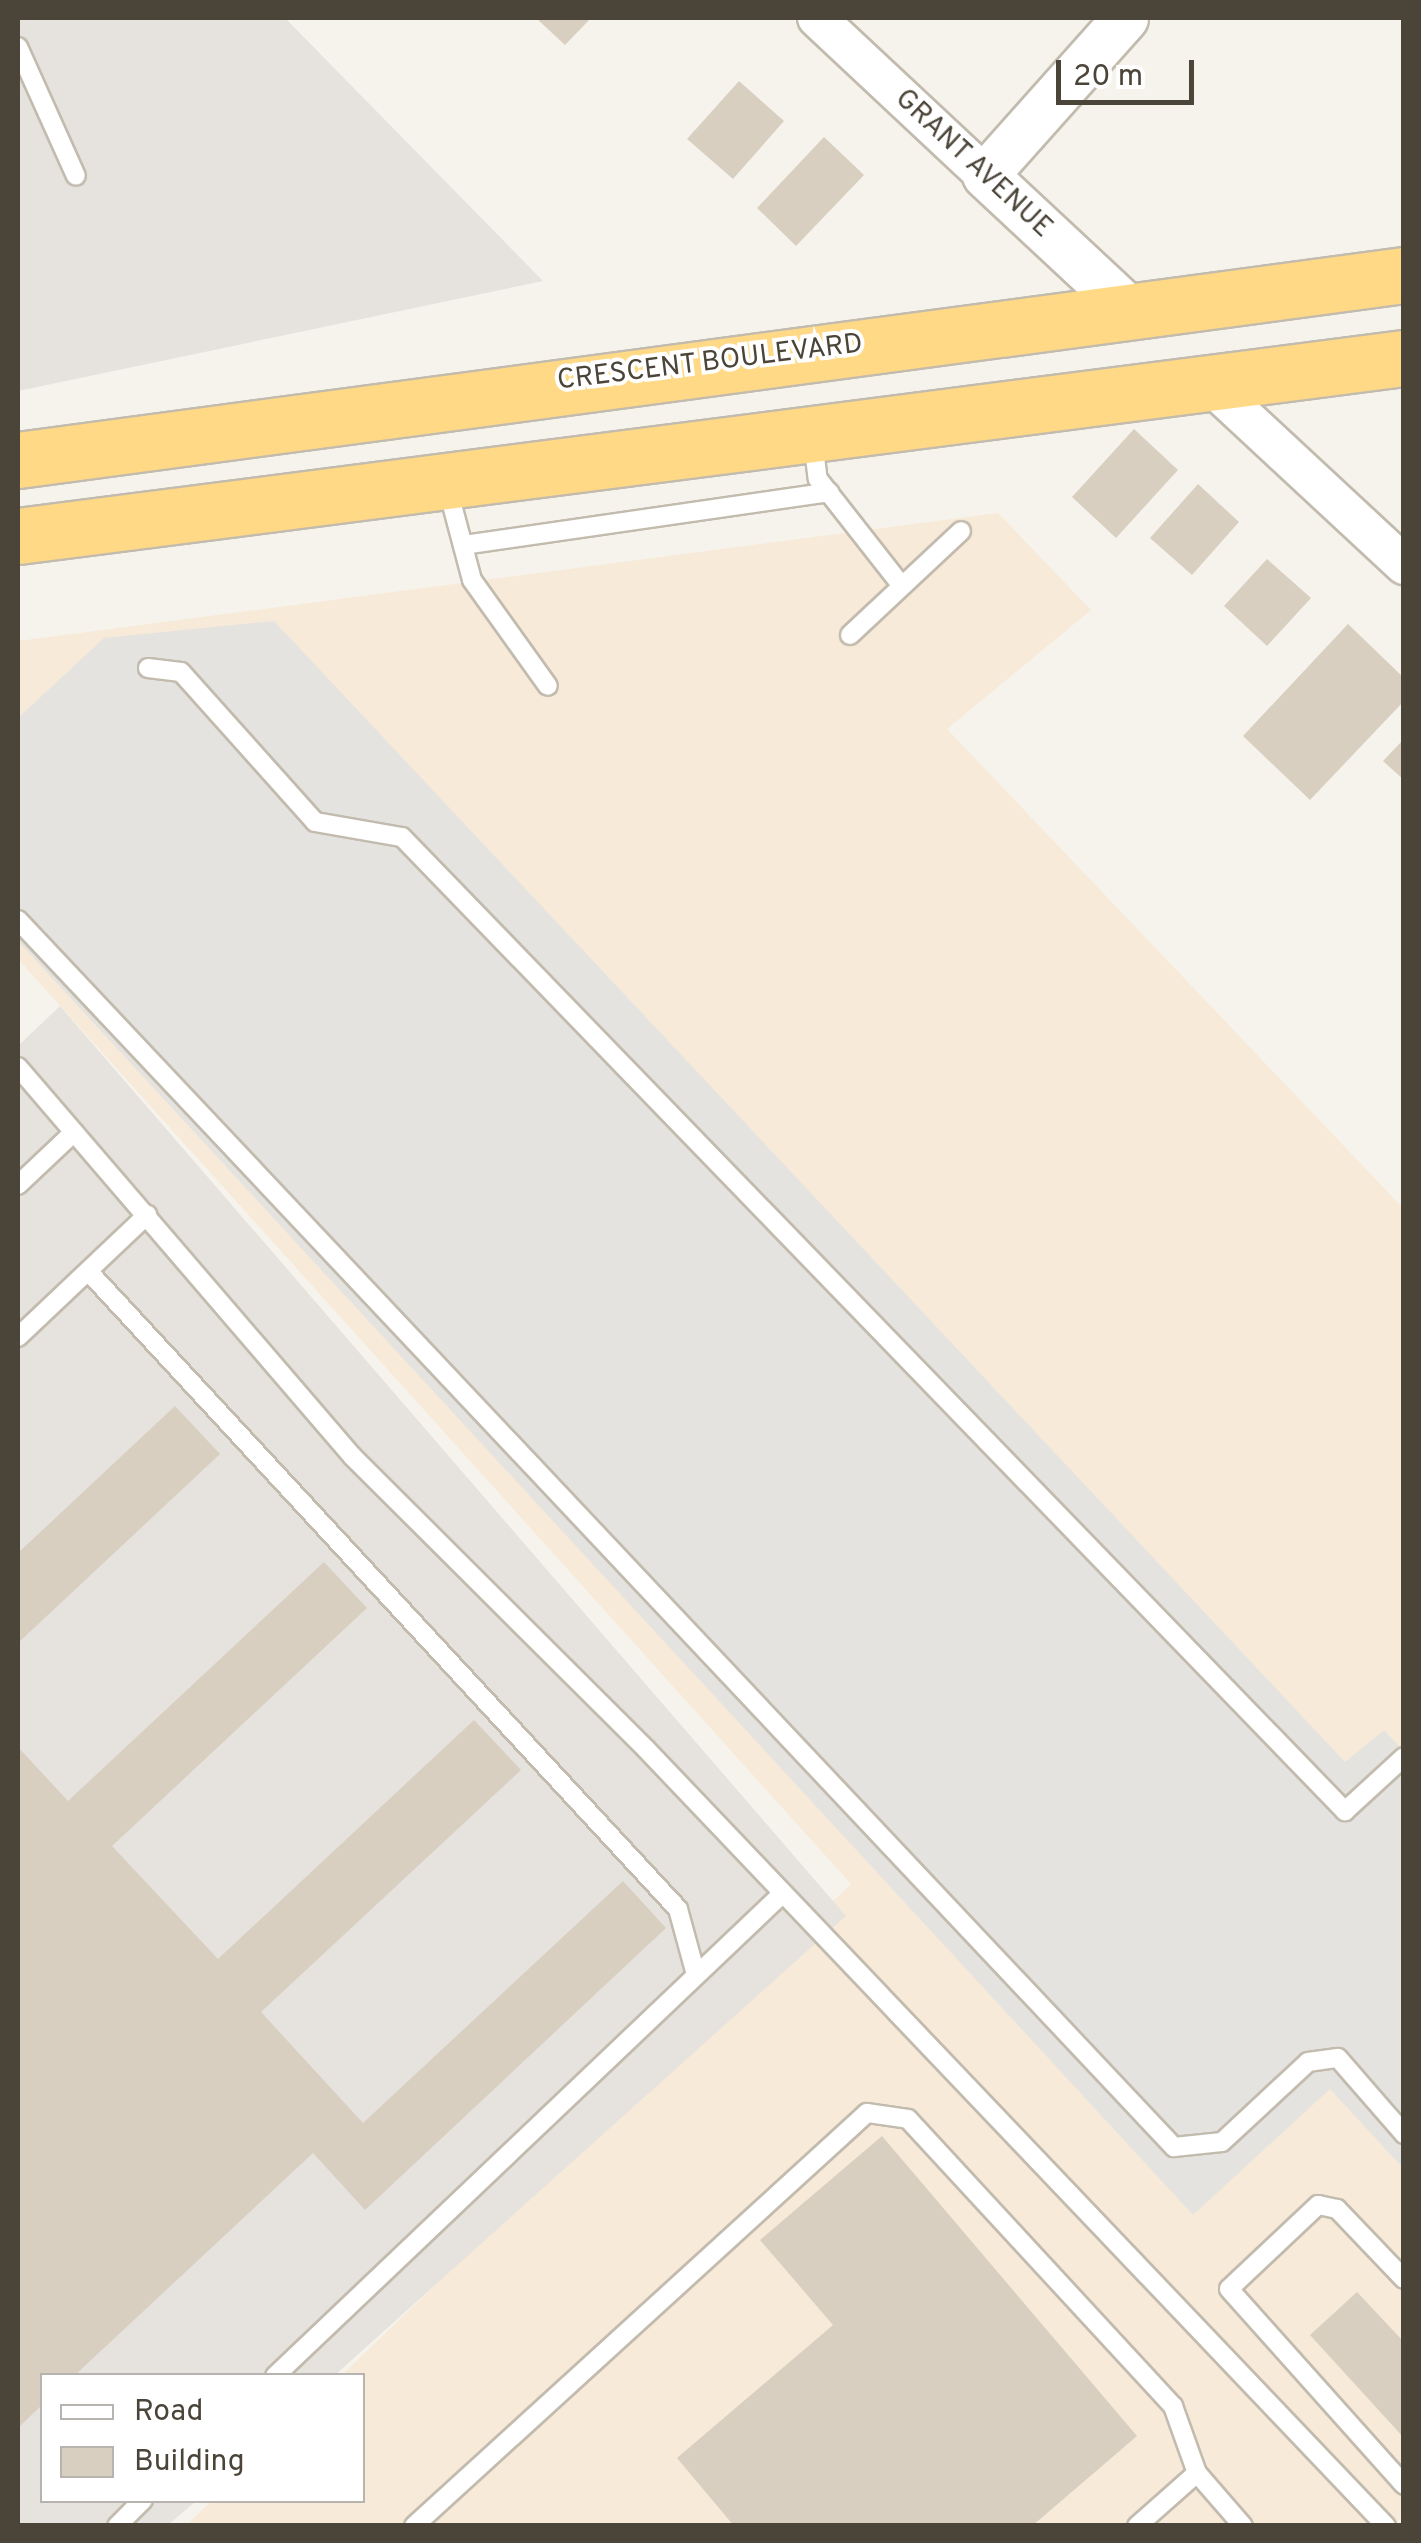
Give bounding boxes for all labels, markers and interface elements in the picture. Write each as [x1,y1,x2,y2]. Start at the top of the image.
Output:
scale bar [1061,40,1198,102]
text: 20 m [1073,59,1143,96]
street label: GRANT AVENUE [887,82,1059,246]
street label: CRESCENT BOULEVARD [555,328,865,398]
legend [40,2373,365,2503]
text: Road [134,2394,203,2431]
text: Building [134,2444,245,2481]

